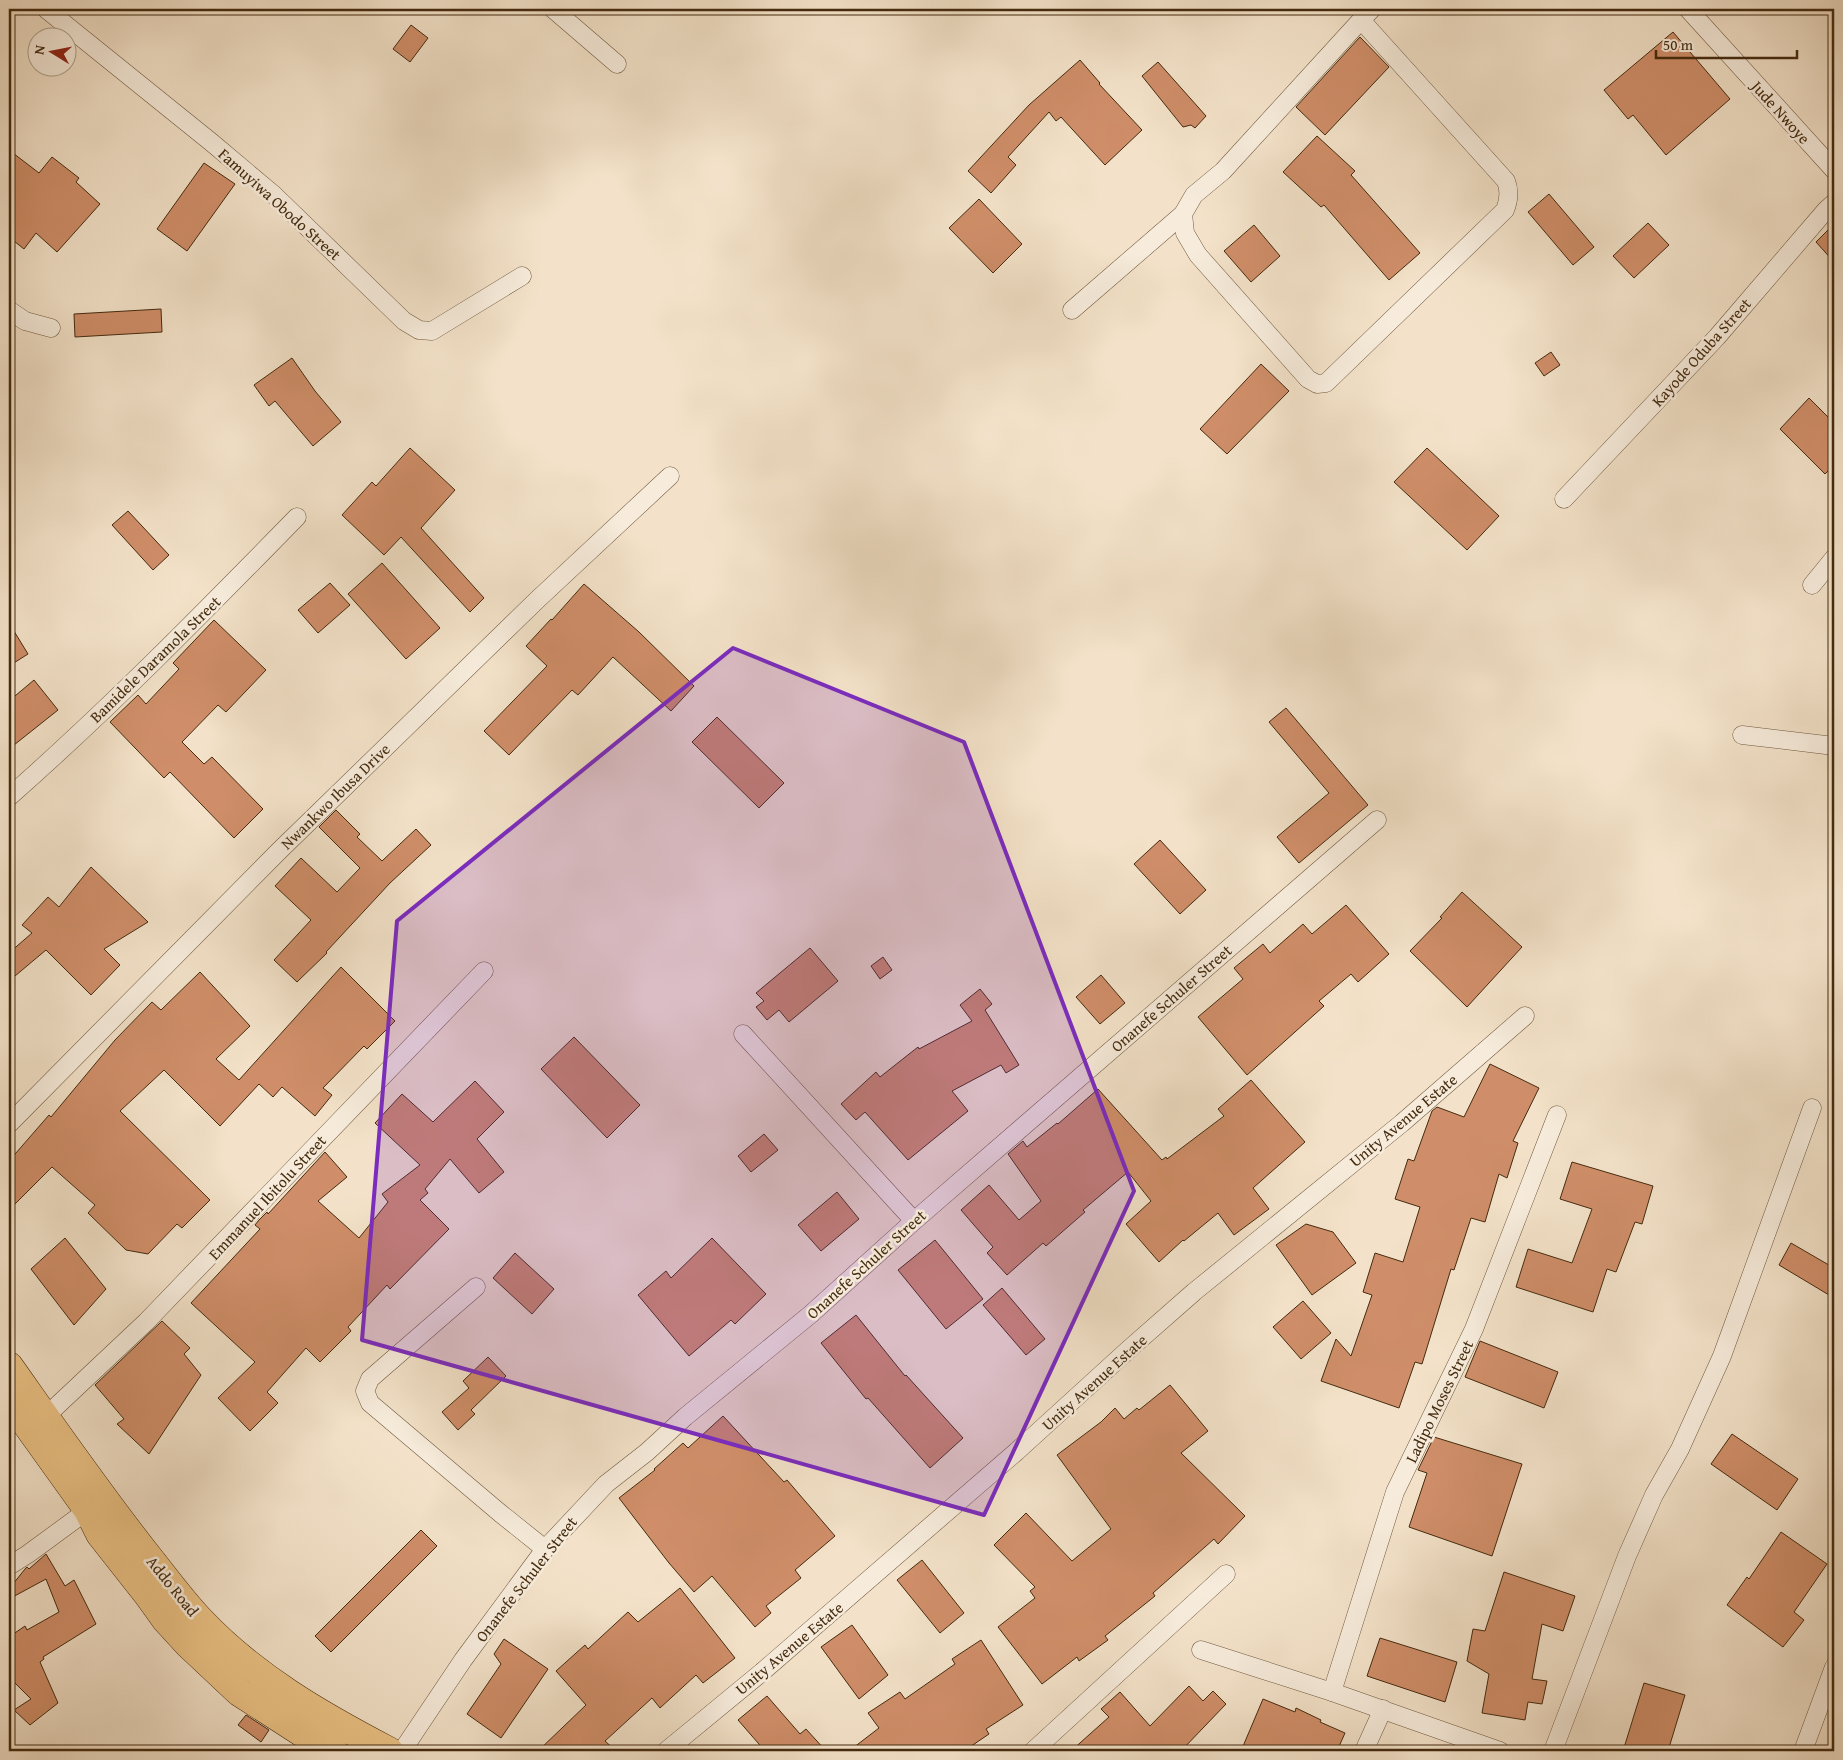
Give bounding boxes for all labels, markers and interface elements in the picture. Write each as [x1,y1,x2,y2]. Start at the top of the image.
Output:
north arrow [28,28,78,78]
scale bar [1656,28,1797,60]
text: 50 m [1663,34,1694,55]
text: N [29,43,50,56]
street label: Jude Nwoye [1745,73,1816,149]
street label: Famuyiwa Obodo Street [213,142,347,266]
street label: Kayode Oduba Street [1646,292,1757,412]
street label: Bamidele Daramola Street [84,590,226,728]
street label: Nwankwo Ibusa Drive [275,737,395,855]
street label: Onanefe Schuler Street [1105,938,1237,1058]
street label: Unity Avenue Estate [1344,1068,1462,1172]
street label: Emmanuel Ibitolu Street [202,1129,332,1265]
street label: Onanefe Schuler Street [801,1203,931,1324]
street label: Unity Avenue Estate [1036,1328,1152,1436]
street label: Ladipo Moses Street [1399,1335,1479,1467]
street label: Onanefe Schuler Street [469,1511,583,1647]
street label: Addo Road [141,1550,205,1622]
street label: Unity Avenue Estate [730,1596,848,1700]

